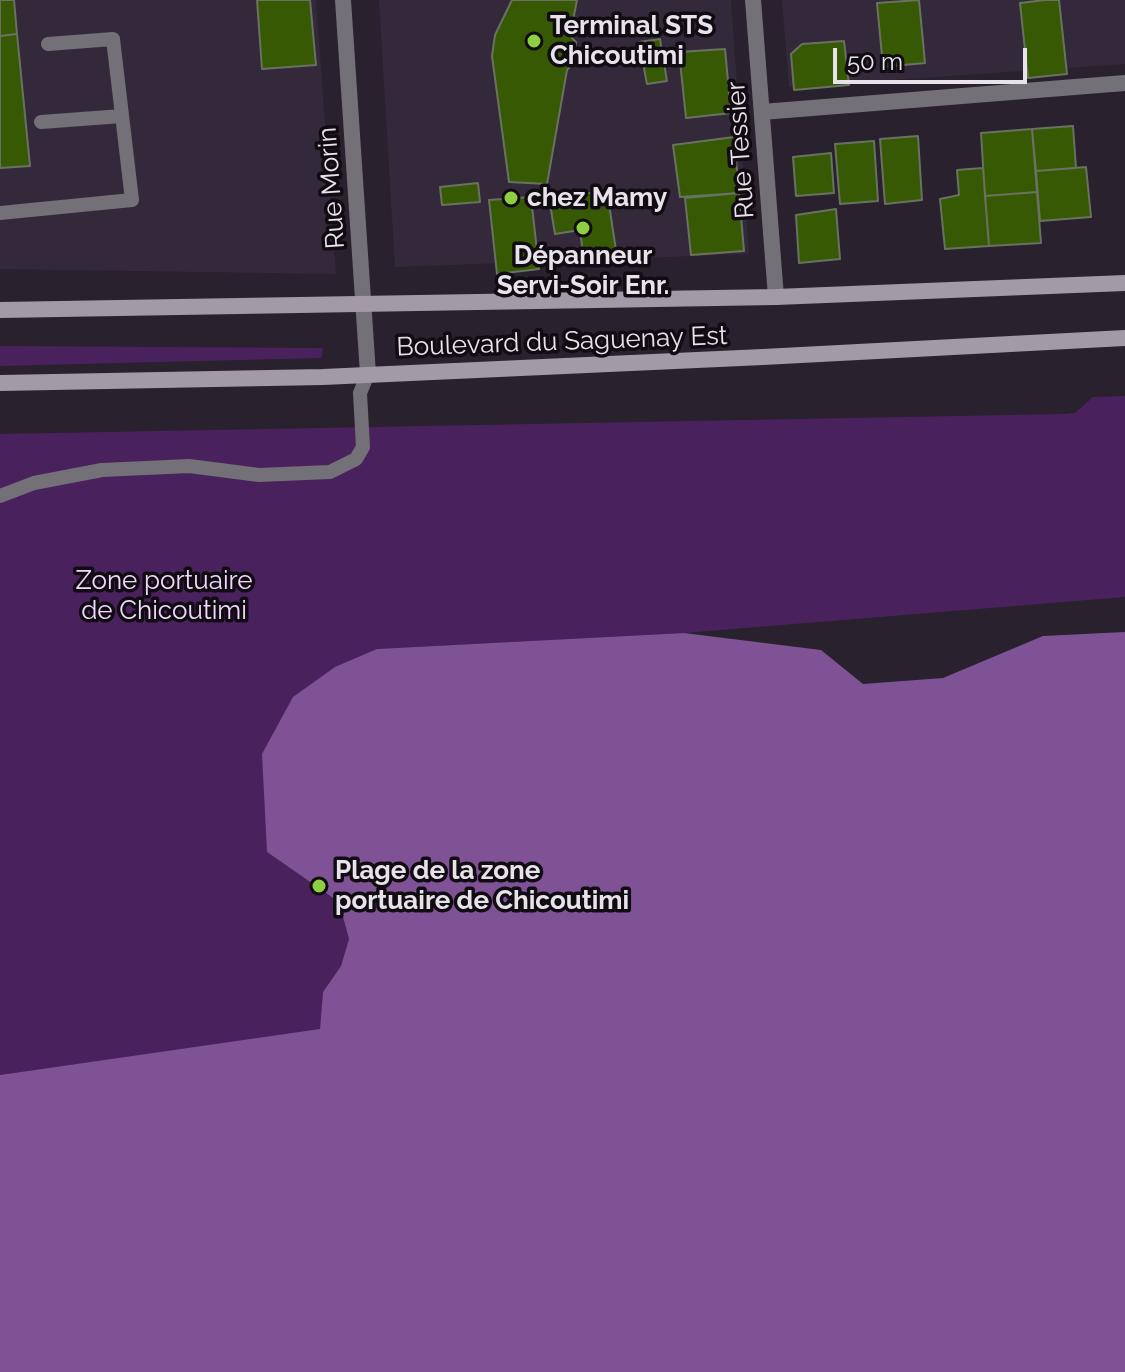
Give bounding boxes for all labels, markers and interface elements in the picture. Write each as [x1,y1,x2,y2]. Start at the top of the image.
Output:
place label: Terminal STS Chicoutimi [550,10,713,72]
marker: Terminal STS Chicoutimi [525,32,543,50]
scale bar [837,32,1031,82]
text: 50 m [847,47,903,76]
street label: Rue Tessier [721,80,761,220]
street label: Rue Morin [312,126,352,250]
place label: chez Mamy [527,182,667,214]
marker: chez Mamy [502,189,520,207]
marker: Dépanneur Servi-Soir Enr. [574,219,592,237]
place label: Dépanneur Servi-Soir Enr. [497,240,669,302]
street label: Boulevard du Saguenay Est [396,321,728,363]
park label: Zone portuaire de Chicoutimi [75,565,253,626]
place label: Plage de la zone portuaire de Chicoutimi [335,855,629,916]
marker: Plage de la zone portuaire de Chicoutimi [310,877,328,895]

